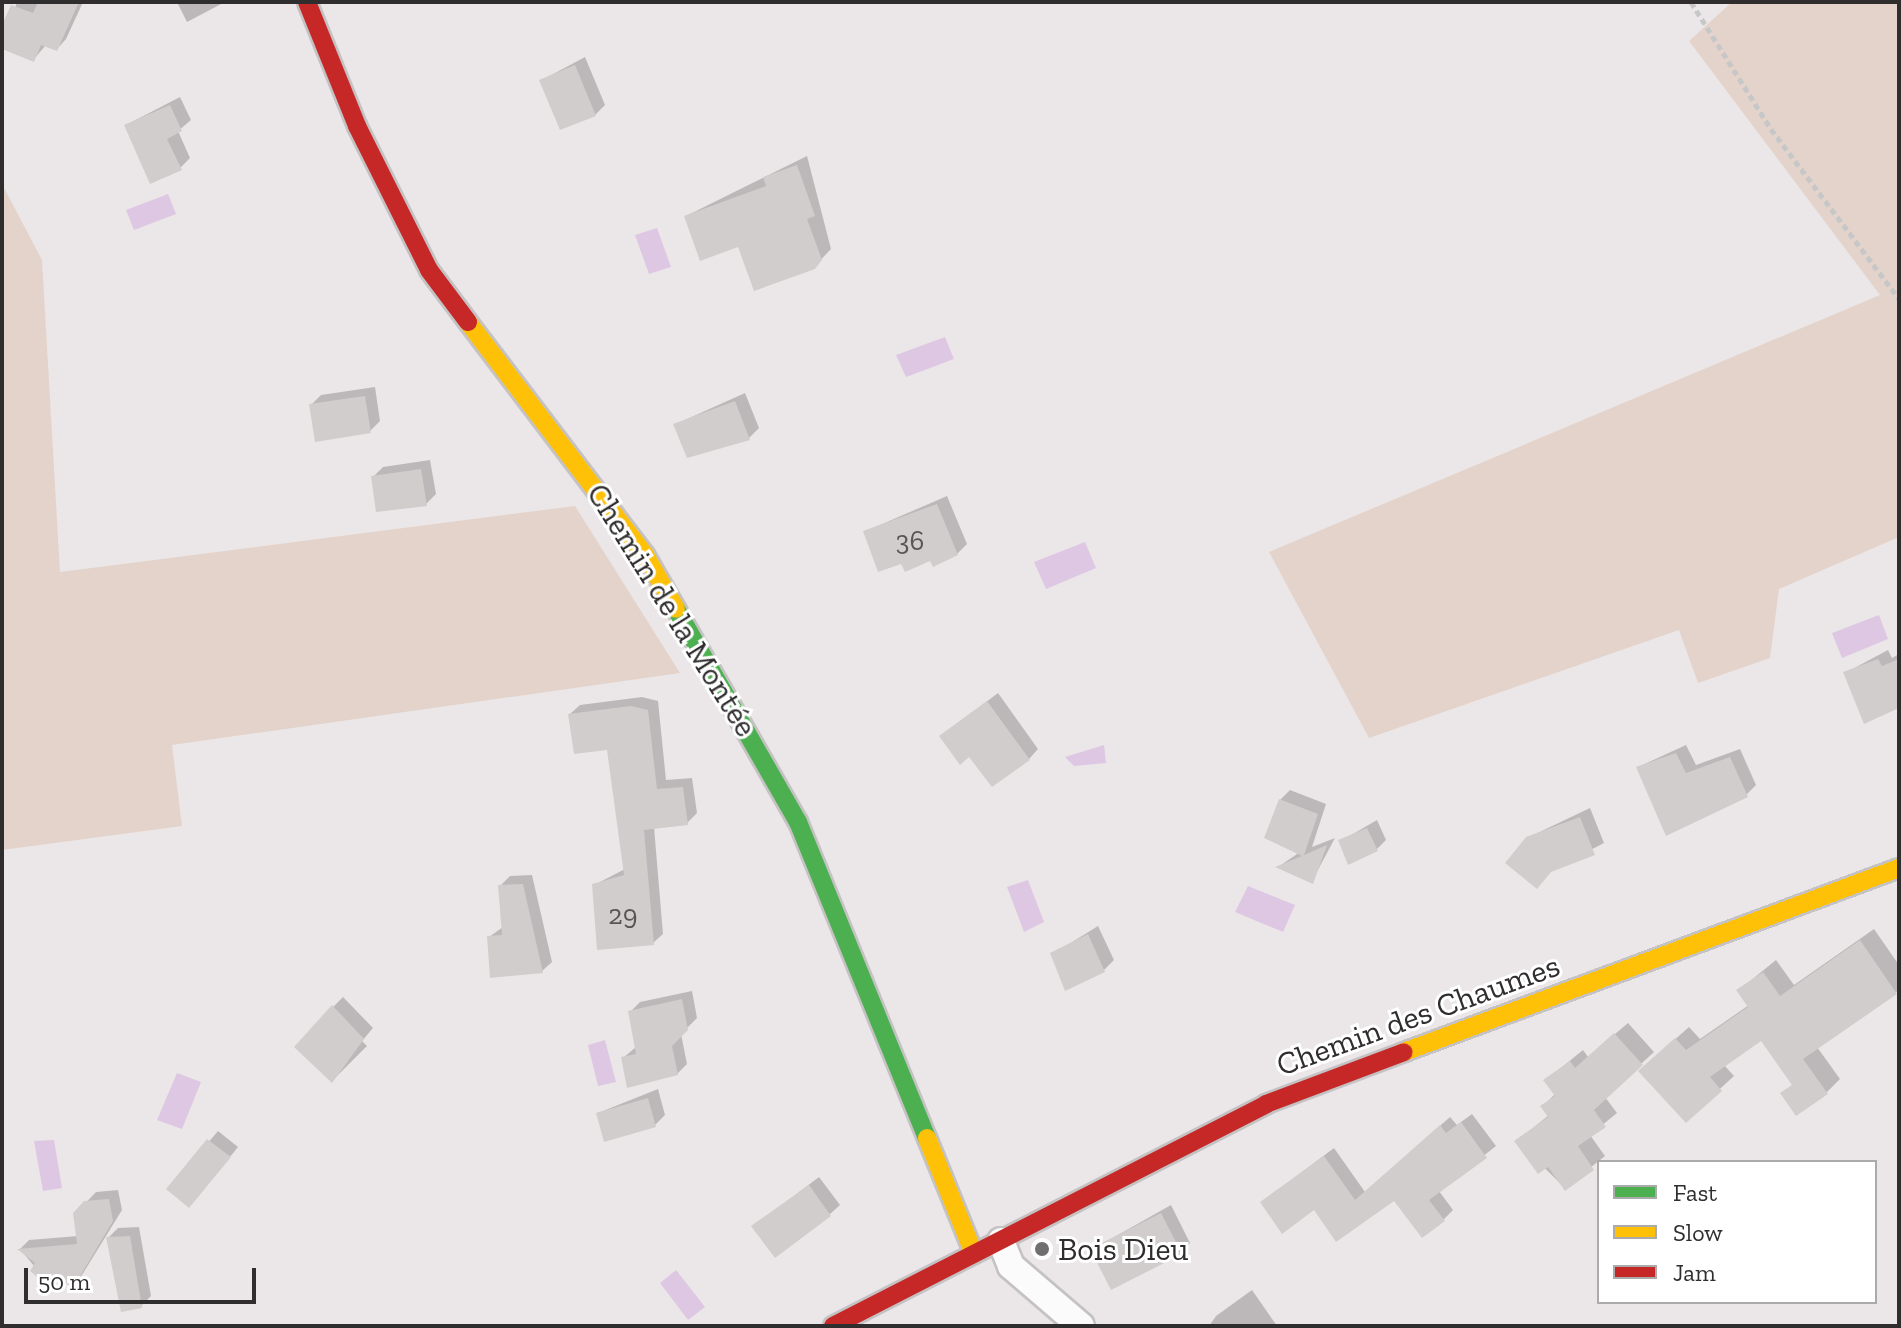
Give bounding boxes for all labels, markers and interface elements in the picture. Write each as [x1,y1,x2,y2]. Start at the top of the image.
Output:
street label: Chemin de la Montée [579,476,765,744]
house number: 36 [896,524,924,558]
house number: 29 [608,898,638,932]
street label: Chemin des Chaumes [1271,946,1565,1084]
legend [1597,1160,1877,1304]
text: Fast [1673,1178,1717,1207]
text: Slow [1673,1218,1723,1247]
place label: Bois Dieu [1058,1230,1188,1268]
marker: Bois Dieu [1033,1240,1051,1258]
scale bar [28,1252,260,1302]
text: Jam [1673,1258,1716,1287]
text: 50 m [38,1267,90,1296]

